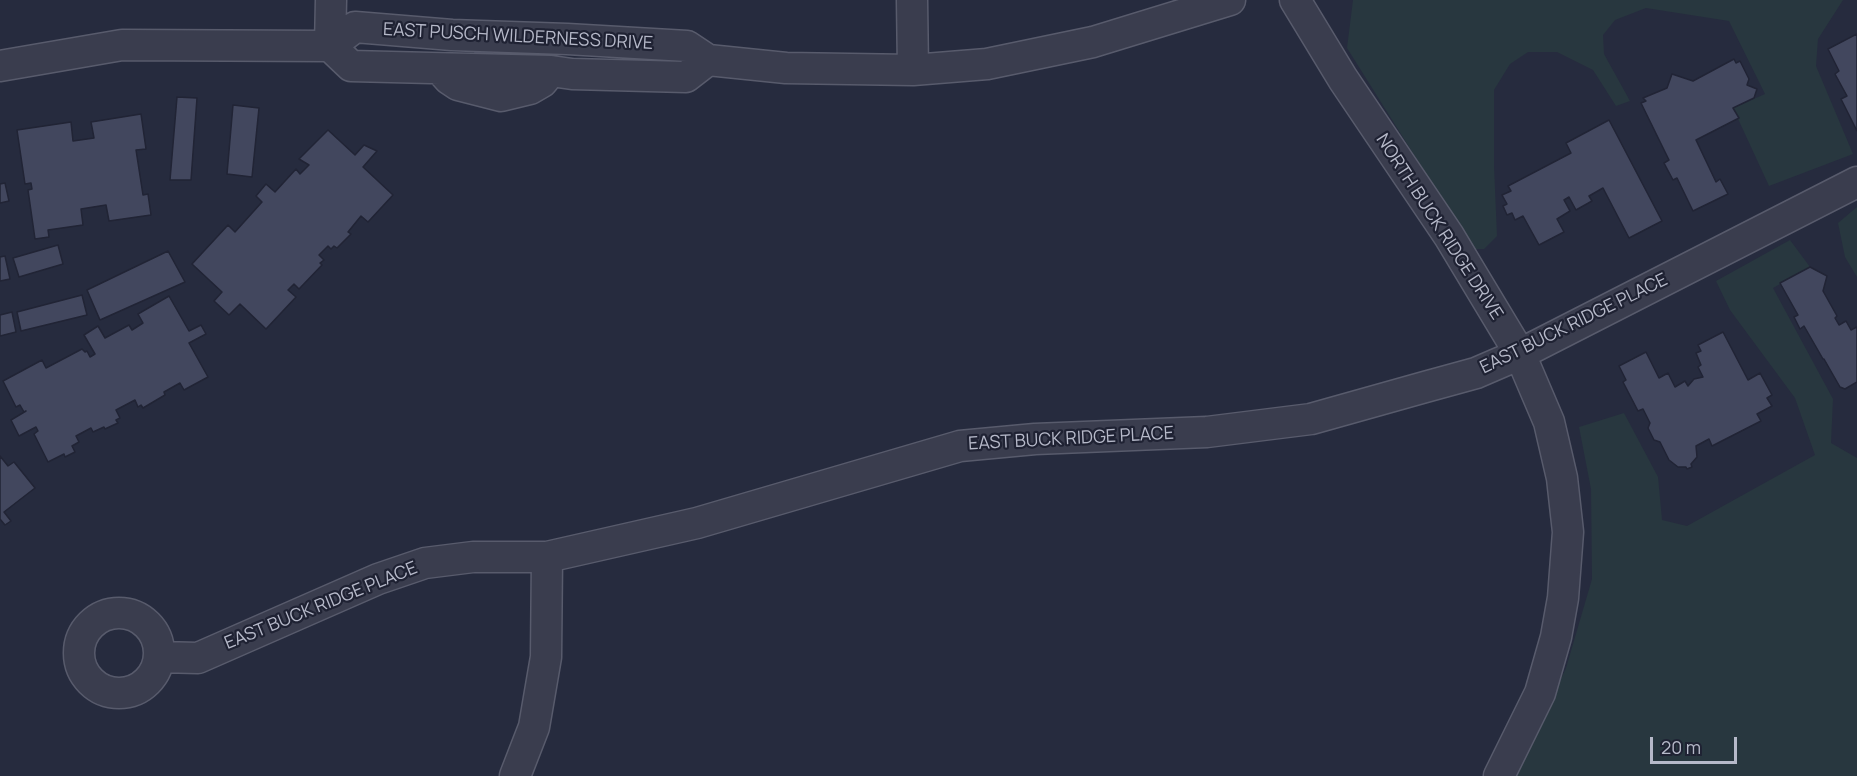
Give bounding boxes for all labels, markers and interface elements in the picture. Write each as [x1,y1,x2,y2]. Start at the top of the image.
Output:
street label: EAST PUSCH WILDERNESS DRIVE [382,19,654,55]
street label: NORTH BUCK RIDGE DRIVE [1371,130,1507,324]
street label: EAST BUCK RIDGE PLACE [1477,269,1671,379]
street label: EAST BUCK RIDGE PLACE [968,423,1174,455]
street label: EAST BUCK RIDGE PLACE [221,557,421,655]
scale bar [1653,725,1740,763]
text: 20 m [1661,735,1701,759]

